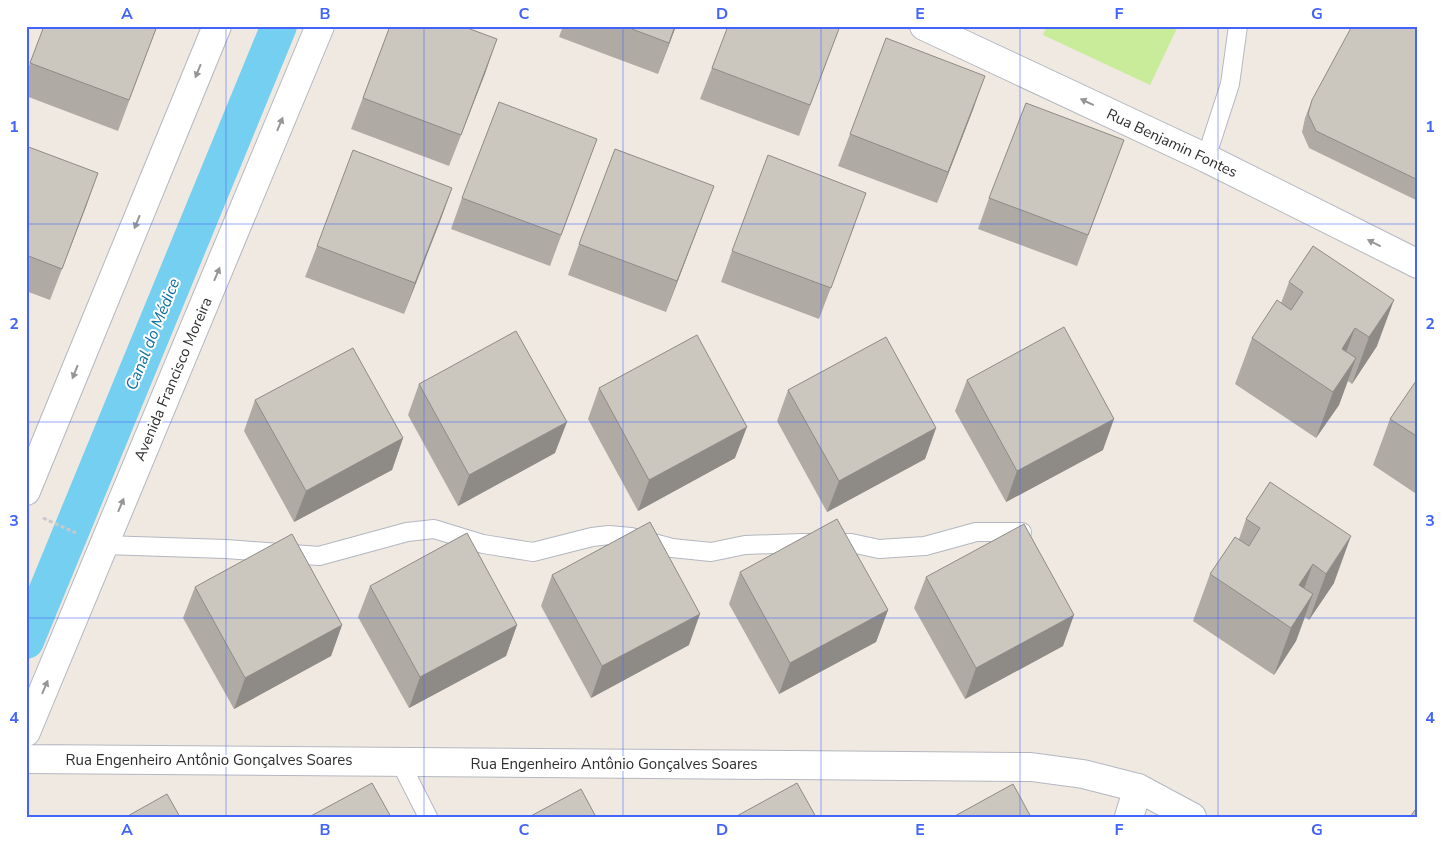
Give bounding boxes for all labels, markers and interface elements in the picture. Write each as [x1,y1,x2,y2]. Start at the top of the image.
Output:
text: A [121,3,133,25]
text: B [319,3,331,25]
text: C [519,3,530,25]
text: D [716,3,728,25]
text: E [915,3,925,25]
text: F [1115,3,1124,25]
text: G [1311,3,1323,25]
one-way arrow [194,64,202,79]
one-way arrow [1080,98,1094,106]
street label: Rua Benjamin Fontes [1103,104,1241,182]
text: 1 [9,116,19,138]
text: 1 [1425,116,1435,138]
one-way arrow [276,117,284,131]
one-way arrow [132,215,140,229]
one-way arrow [1367,238,1381,246]
one-way arrow [213,266,221,281]
water label: Canal do Médice [120,275,186,394]
street label: Avenida Francisco Moreira [129,294,217,464]
text: 2 [9,313,19,335]
text: 2 [1425,313,1435,335]
one-way arrow [71,365,79,380]
one-way arrow [117,498,125,512]
text: 3 [9,510,19,532]
text: 3 [1425,510,1435,532]
one-way arrow [41,679,49,694]
text: 4 [9,707,19,729]
text: 4 [1425,707,1435,729]
street label: Rua Engenheiro Antônio Gonçalves Soares [66,750,352,770]
street label: Rua Engenheiro Antônio Gonçalves Soares [471,754,757,774]
text: A [121,819,133,841]
text: B [319,819,331,841]
text: C [519,819,530,841]
text: D [716,819,728,841]
text: E [915,819,925,841]
text: F [1115,819,1124,841]
text: G [1311,819,1323,841]

